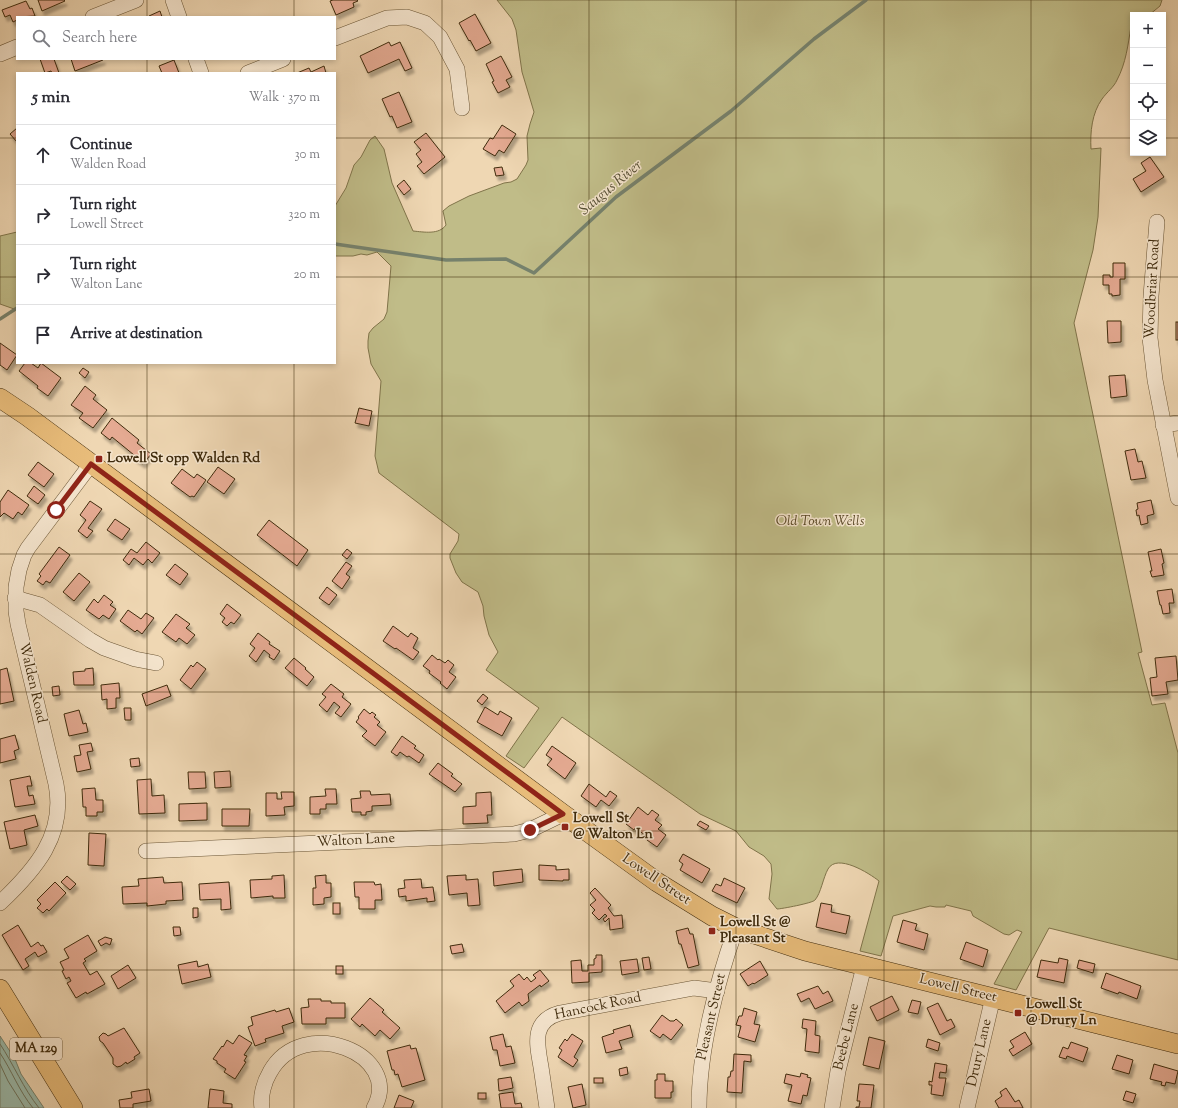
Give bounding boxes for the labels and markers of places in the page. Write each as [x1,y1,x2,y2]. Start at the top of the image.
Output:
place label: Lowell St opp Walden Rd [107,449,260,469]
marker: Lowell St opp Walden Rd [94,454,104,464]
place label: Lowell St @ Walton Ln [573,809,654,845]
marker: Lowell St @ Walton Ln [560,822,570,832]
place label: Lowell St @ Pleasant St [720,913,791,949]
marker: Lowell St @ Pleasant St [707,926,717,936]
place label: Lowell St @ Drury Ln [1026,995,1098,1031]
marker: Lowell St @ Drury Ln [1013,1008,1023,1018]

